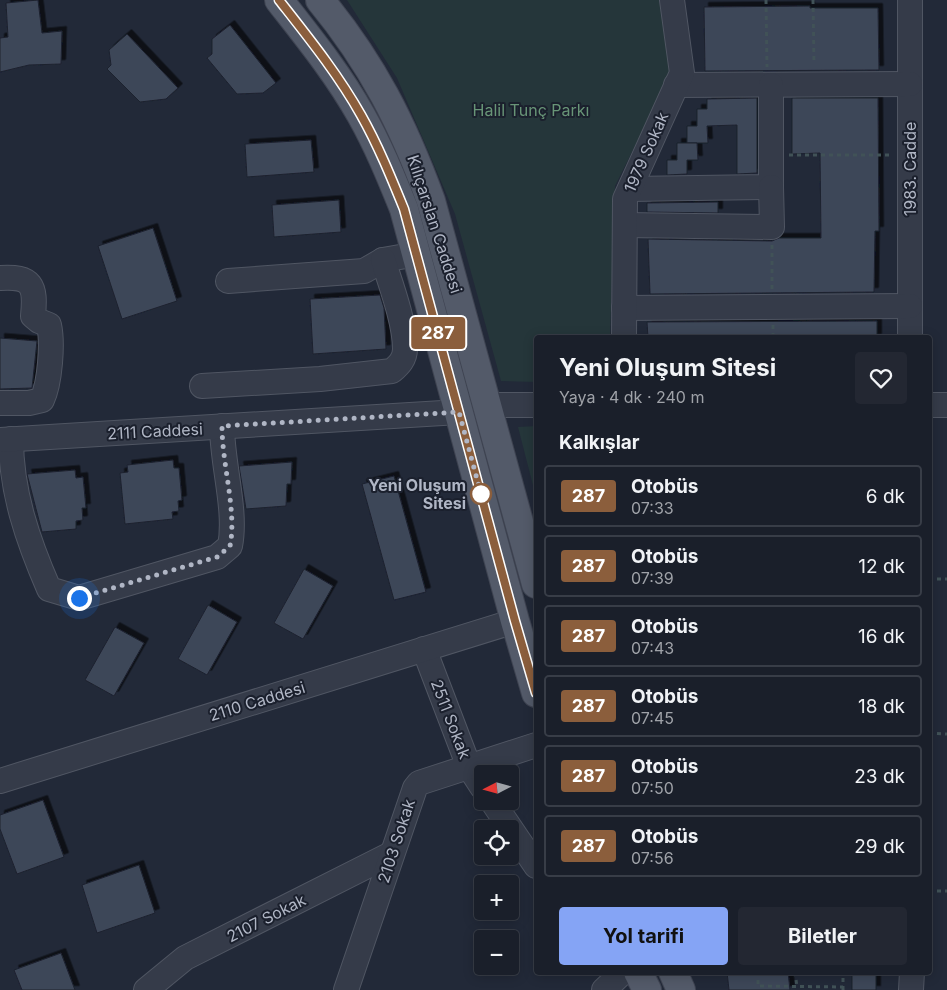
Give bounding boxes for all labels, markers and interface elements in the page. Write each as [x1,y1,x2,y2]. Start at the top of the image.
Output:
park label: Halil Tunç Parkı [473,100,589,120]
street label: 1979 Sokak [619,109,673,195]
street label: 1983. Cadde [900,122,920,216]
street label: Kılıçarslan Caddesi [403,152,467,296]
line badge: 287 [409,317,467,349]
text: 287 [421,322,455,343]
button: heart [855,352,907,404]
text: Yeni Oluşum Sitesi [559,353,776,382]
text: Yaya · 4 dk · 240 m [559,387,704,407]
street label: 2111 Caddesi [107,419,203,443]
text: Kalkışlar [559,431,640,454]
place label: Yeni Oluşum Sitesi [368,475,466,513]
text: Otobüs [631,475,699,498]
marker: Yeni Oluşum Sitesi [470,483,492,505]
text: 287 [572,485,605,506]
text: 6 dk [866,485,905,508]
text: 07:33 [631,498,674,518]
text: Otobüs [631,545,699,568]
text: 287 [572,555,605,576]
text: 12 dk [858,555,905,578]
text: 07:39 [631,568,674,588]
your location [67,586,92,611]
text: Otobüs [631,615,699,638]
text: 287 [572,625,605,646]
text: 16 dk [858,625,905,648]
text: 07:43 [631,638,674,658]
street label: 2511 Sokak [427,676,475,762]
street label: 2110 Caddesi [207,677,307,725]
text: Otobüs [631,685,699,708]
text: 287 [572,695,605,716]
text: 18 dk [858,695,905,718]
text: 07:45 [631,708,674,728]
text: Otobüs [631,755,699,778]
north arrow [474,765,519,810]
map controls [474,765,519,975]
text: 287 [572,765,605,786]
text: 23 dk [854,765,905,788]
text: 07:50 [631,778,674,798]
street label: 2103 Sokak [373,796,419,886]
button: locate [474,820,519,865]
text: Otobüs [631,825,699,848]
text: 287 [572,835,605,856]
text: 29 dk [854,835,905,858]
text: 07:56 [631,848,674,868]
button: + [474,875,519,920]
street label: 2107 Sokak [223,889,309,946]
button: Yol tarifi [559,907,728,965]
button: Biletler [738,907,907,965]
button: − [474,930,519,975]

